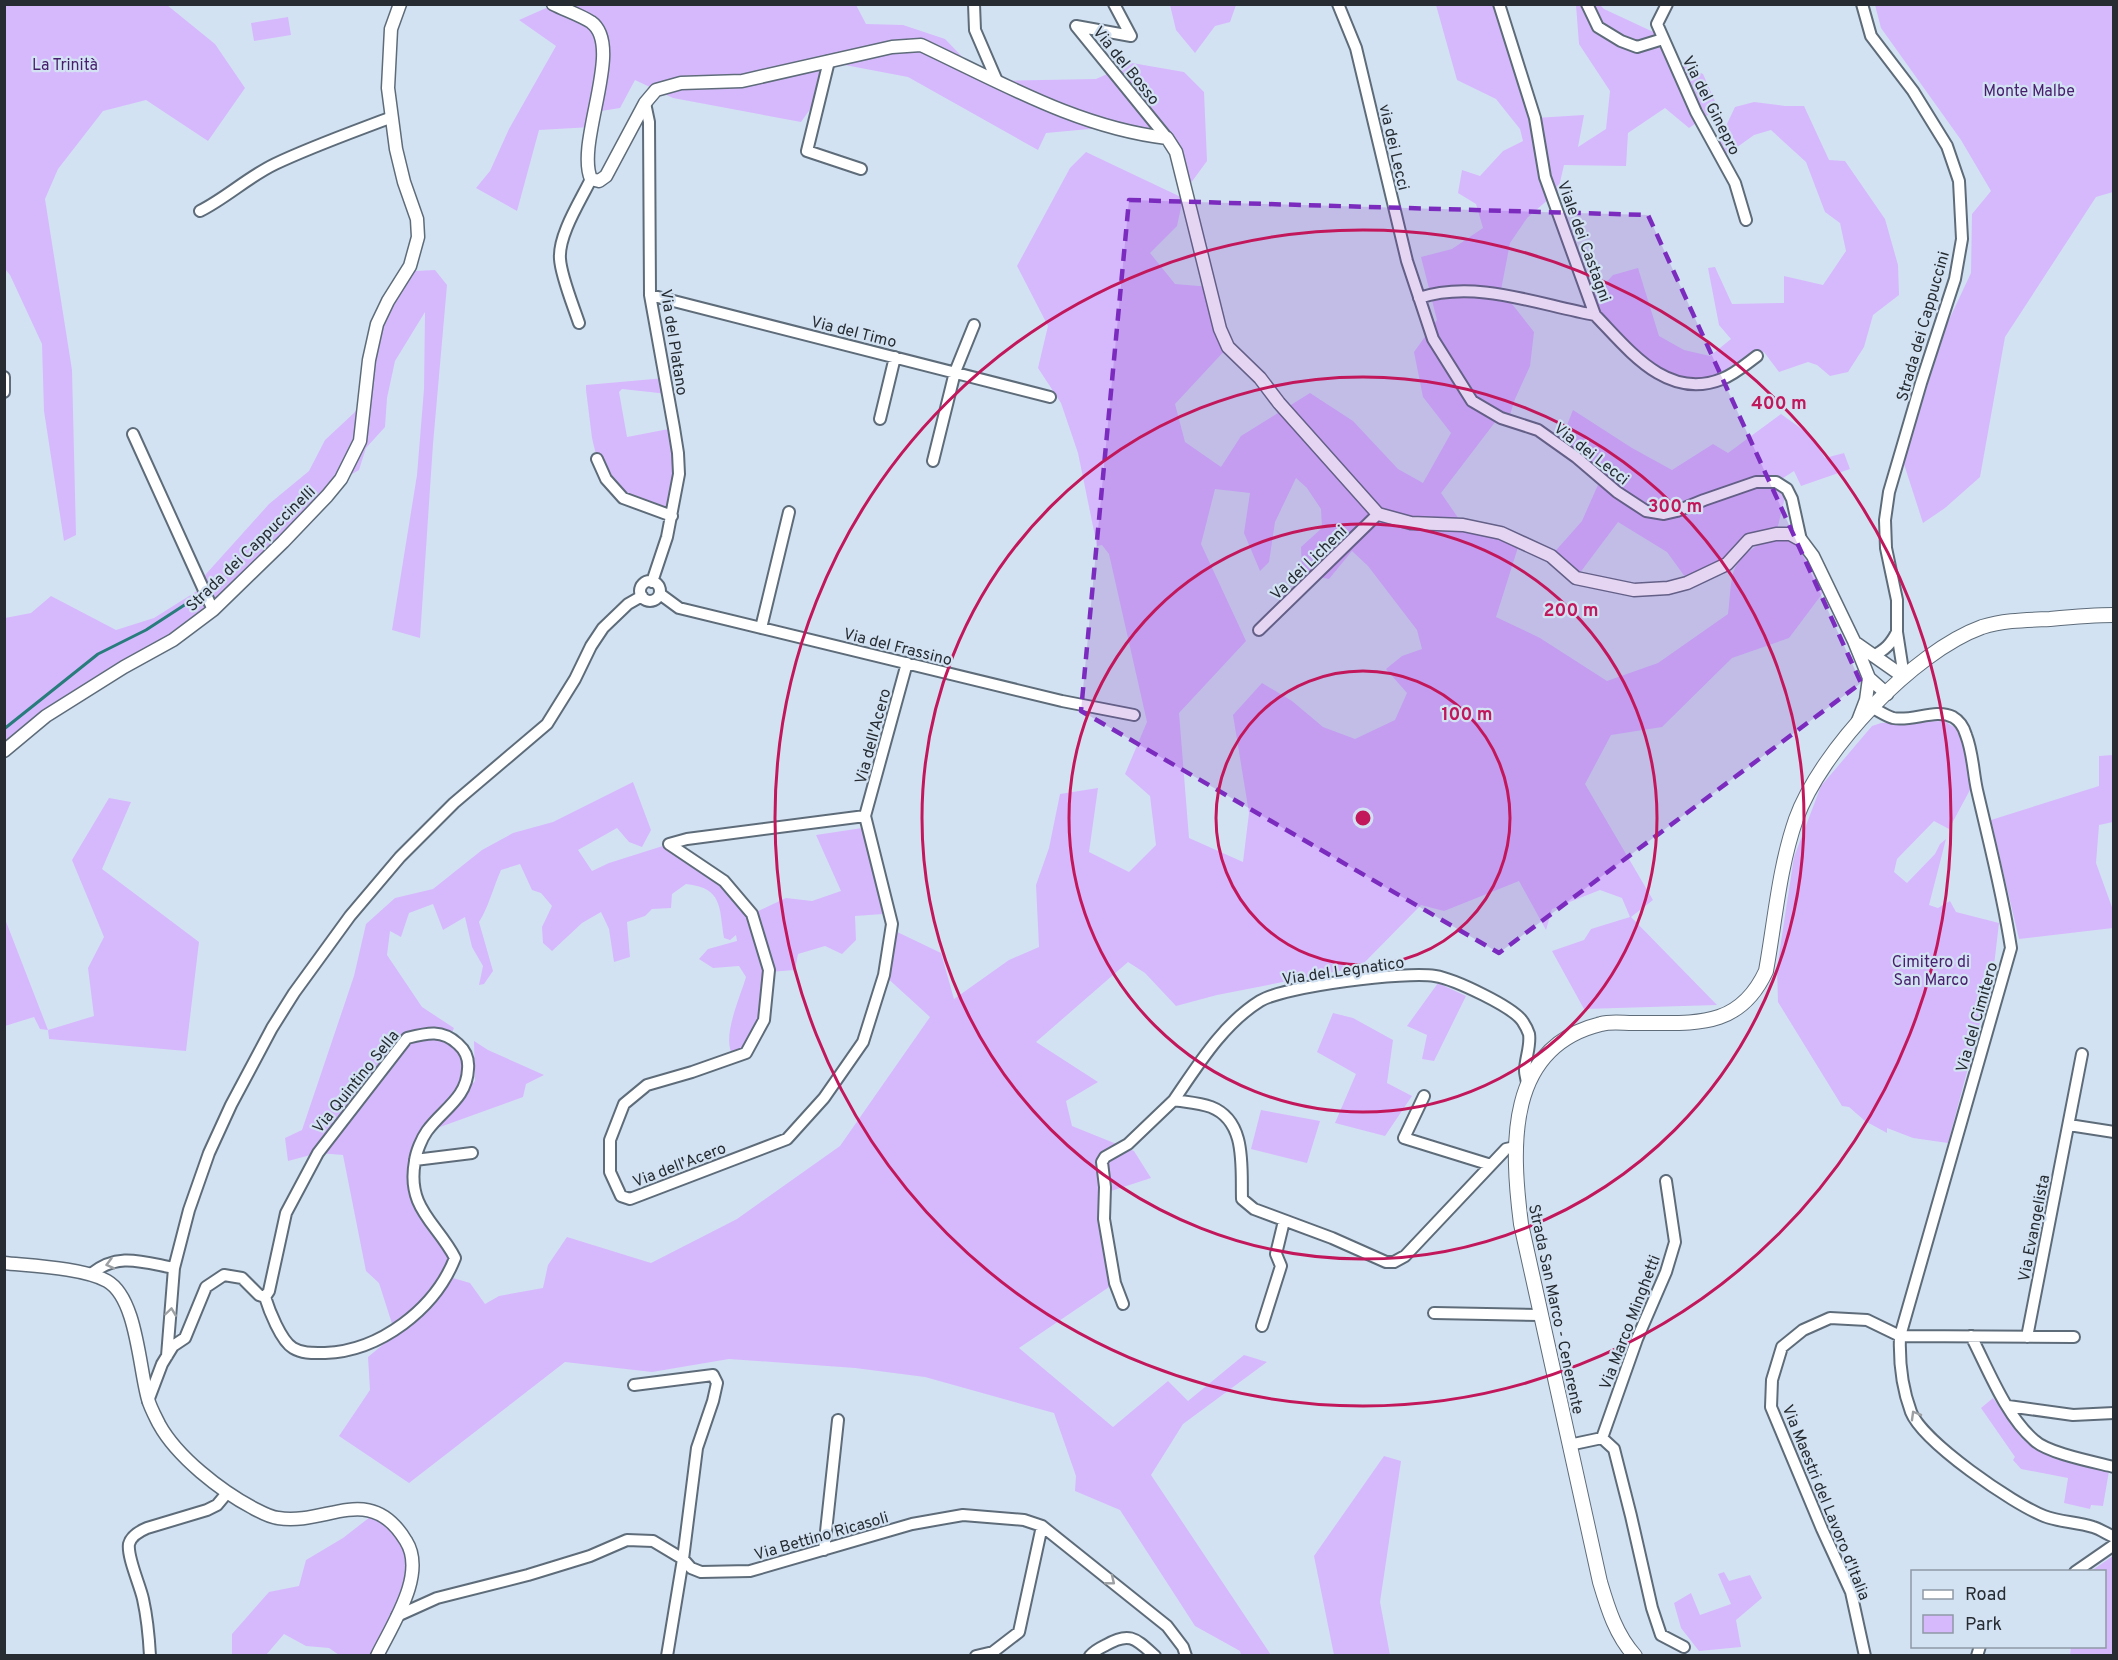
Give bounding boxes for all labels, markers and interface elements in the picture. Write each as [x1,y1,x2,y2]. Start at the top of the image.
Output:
street label: Via del Bosso [1088,23,1163,110]
street label: Via del Ginepro [1677,53,1744,159]
park label: La Trinità [32,56,98,76]
park label: Monte Malbe [1983,82,2075,102]
street label: via dei Lecci [1373,102,1413,193]
street label: Viale dei Castagni [1552,178,1614,305]
street label: Strada dei Cappuccini [1893,249,1955,404]
street label: Via del Platano [655,288,691,397]
street label: Via del Timo [809,313,899,353]
text: 400 m [1751,393,1807,416]
street label: Via dei Lecci [1549,419,1632,490]
street label: Strada dei Cappuccinelli [182,482,320,617]
text: 300 m [1648,496,1702,519]
street label: Va dei Licheni [1267,522,1352,605]
text: 200 m [1543,600,1599,623]
street label: Via del Frassino [841,625,954,671]
street label: Via dell'Acero [852,686,896,787]
text: 100 m [1441,704,1493,727]
centre of rings [1353,808,1373,828]
street label: Via del Legnatico [1281,953,1406,990]
park label: Cimitero di San Marco [1892,953,1970,991]
street label: Via del Cimitero [1953,960,2003,1075]
street label: Via Quintino Sella [309,1027,404,1138]
street label: Via dell'Acero [630,1139,729,1193]
street label: Via Evangelista [2015,1173,2055,1284]
street label: Strada San Marco - Cenerente [1523,1202,1587,1416]
street label: Via Marco Minghetti [1596,1252,1666,1393]
one-way arrow [105,1257,116,1269]
one-way arrow [164,1307,176,1317]
street label: Via Maestri del Lavoro d'Italia [1777,1402,1874,1603]
one-way arrow [1911,1411,1922,1421]
street label: Via Bettino Ricasoli [752,1508,891,1566]
legend [1911,1570,2106,1648]
one-way arrow [1104,1573,1115,1584]
text: Road [1965,1584,2007,1607]
text: Park [1965,1614,2002,1637]

